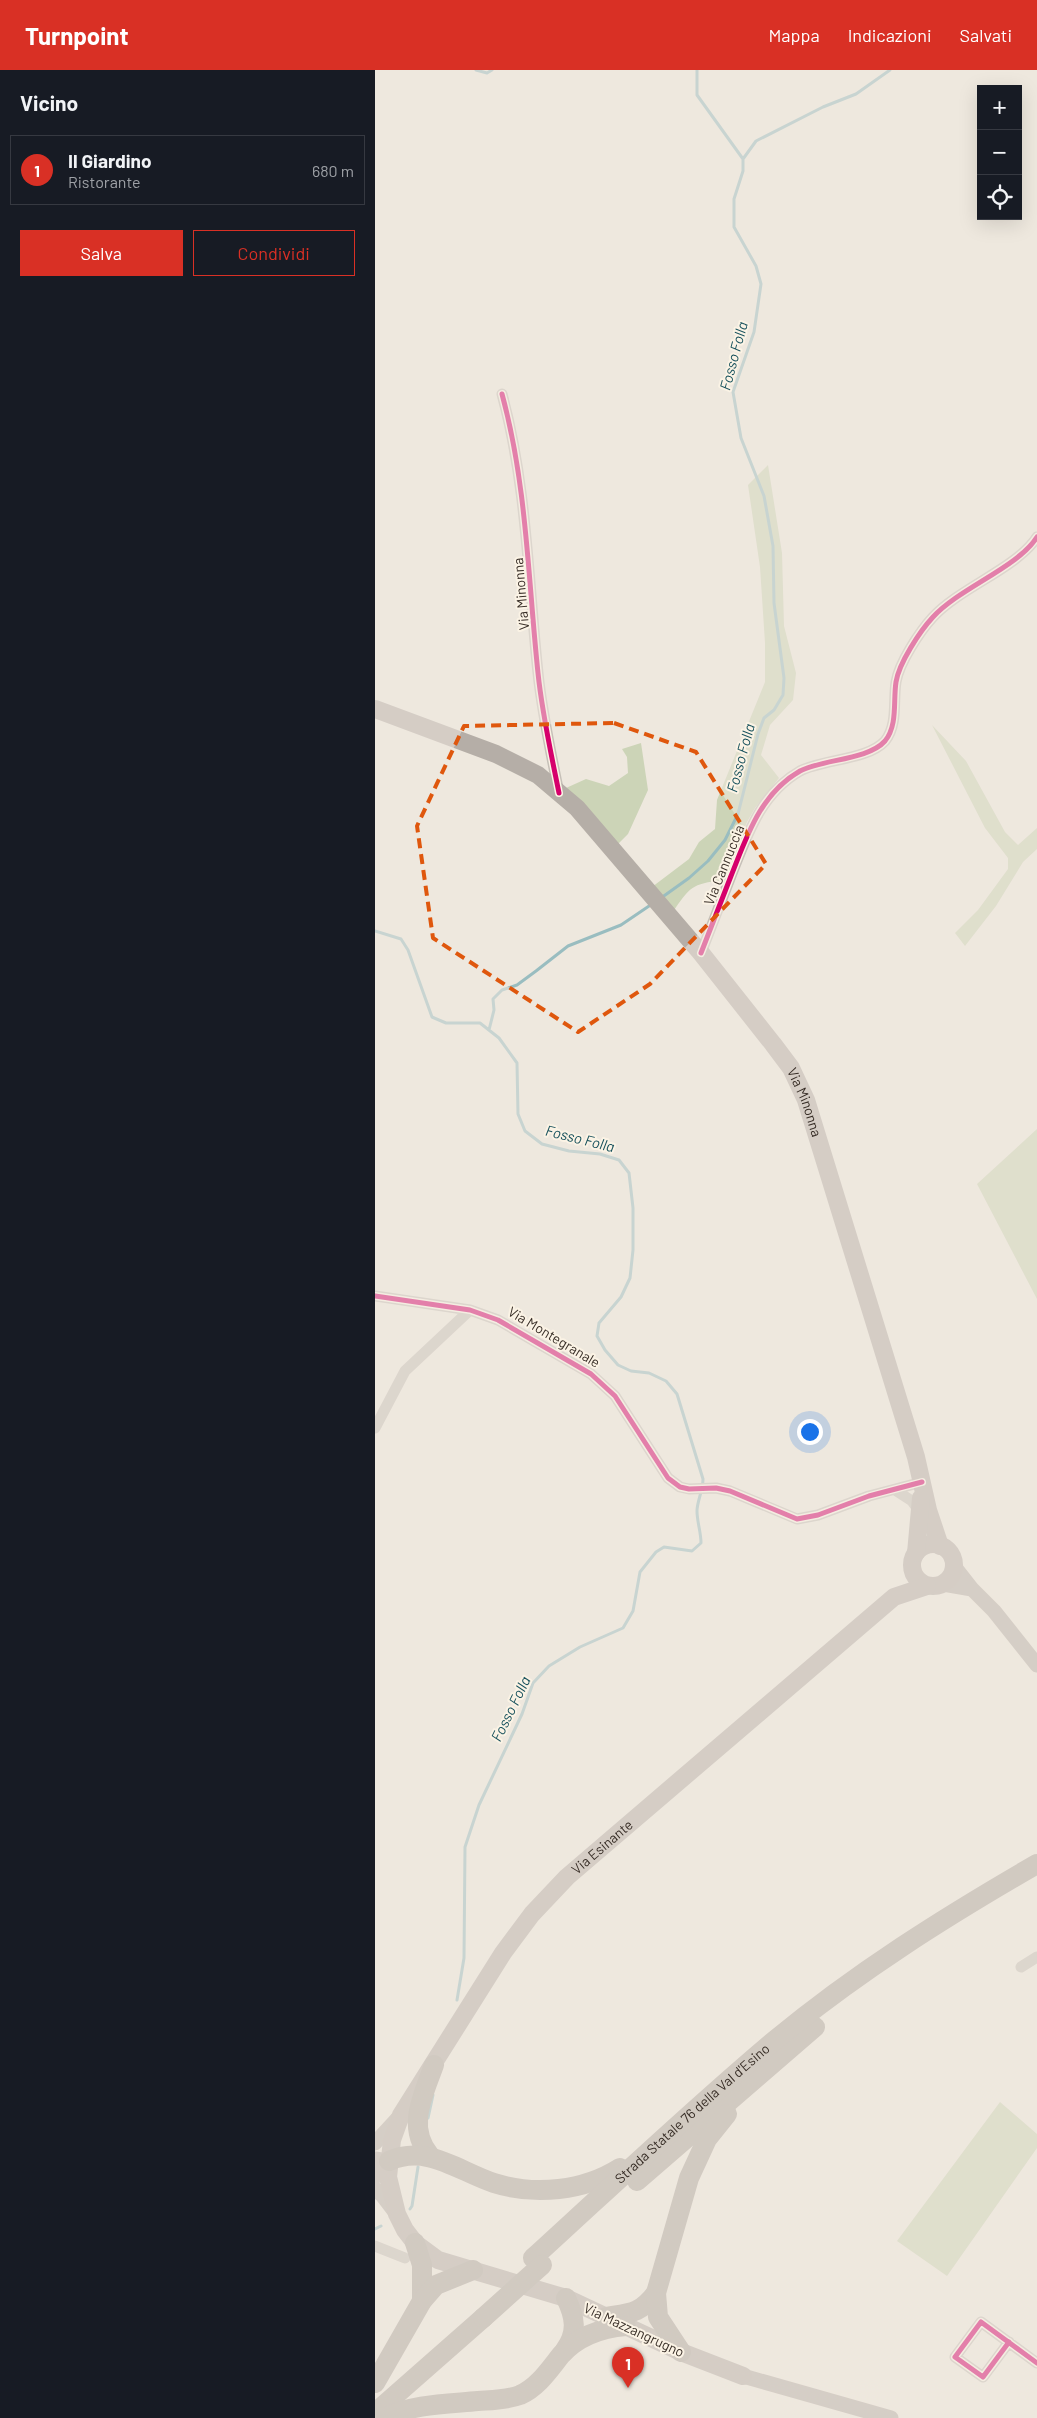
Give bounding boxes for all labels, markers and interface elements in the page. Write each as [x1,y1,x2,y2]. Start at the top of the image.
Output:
text: Turnpoint [25,21,129,50]
text: Mappa [769,24,820,46]
text: Indicazioni [848,24,932,46]
text: Salvati [960,24,1012,46]
map controls [977,85,1022,220]
button: + [977,85,1022,130]
text: Vicino [20,90,78,115]
button: − [977,130,1022,175]
text: Il Giardino [68,149,152,172]
text: 1 [34,161,40,180]
text: 680 m [312,161,354,180]
text: Ristorante [68,172,141,191]
button: locate [977,175,1022,220]
button: Salva [20,230,183,276]
button: Condividi [193,230,355,276]
water label: Fosso Folla [715,319,751,392]
street label: Via Minonna [509,557,532,631]
water label: Fosso Folla [722,721,758,794]
street label: Via Cannuccia [700,822,747,907]
street label: Via Minonna [784,1065,826,1139]
water label: Fosso Folla [544,1121,617,1155]
street label: Via Montegranale [505,1302,603,1371]
your location [797,1419,823,1445]
water label: Fosso Folla [487,1673,534,1744]
street label: Via Esinante [568,1816,636,1877]
street label: Strada Statale 76 della Val d'Esino [611,2040,773,2187]
street label: Via Mazzangrugno [581,2299,687,2360]
pin: 1 [612,2347,644,2388]

